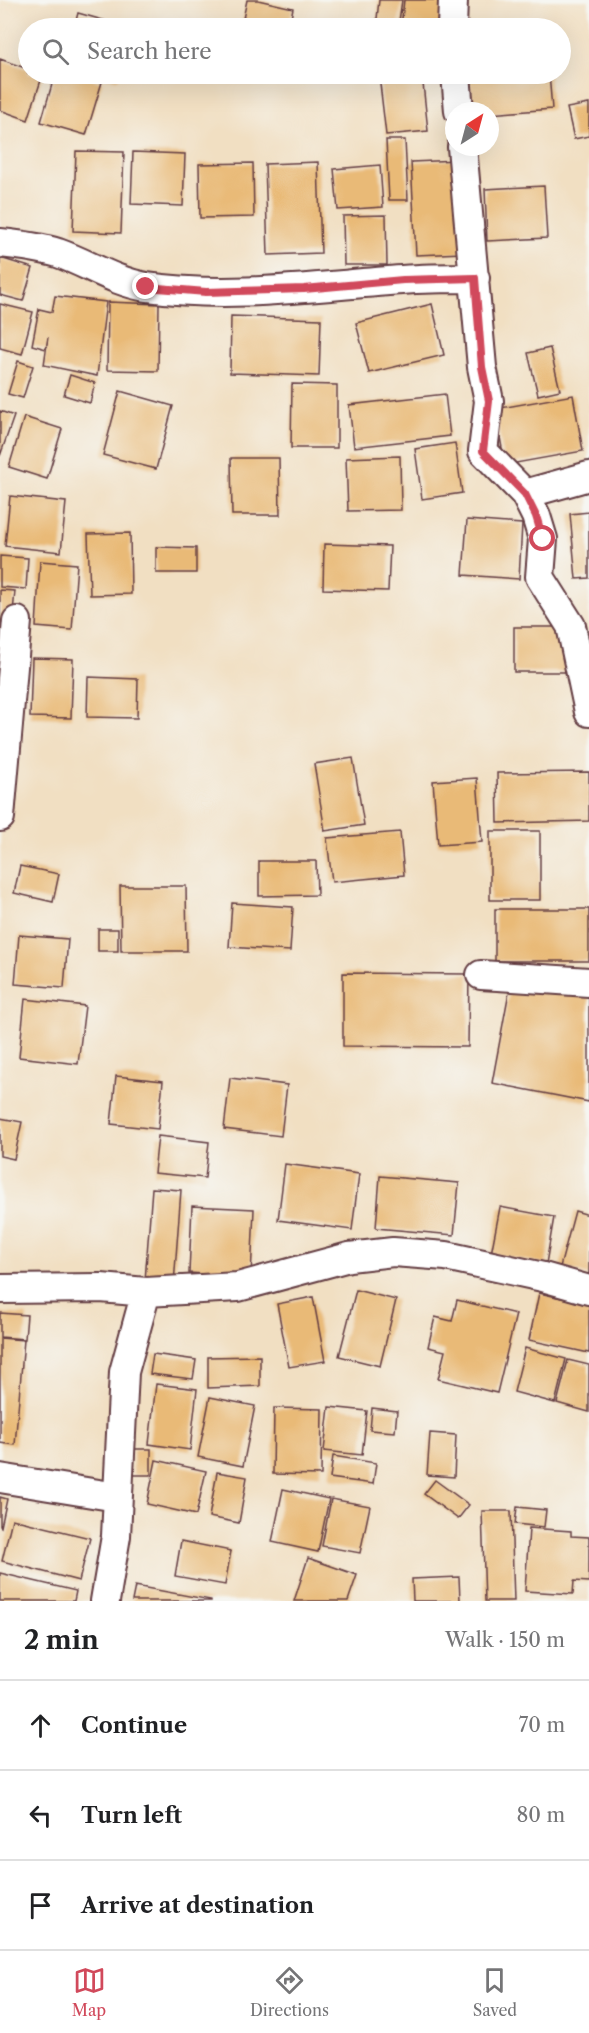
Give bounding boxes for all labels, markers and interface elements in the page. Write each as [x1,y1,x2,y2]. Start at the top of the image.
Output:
search box [18,18,571,84]
icon: search [39,35,72,68]
text: Search here [87,38,212,65]
north arrow [445,102,499,156]
route end [132,273,158,299]
route start [529,525,555,551]
text: 2 min [24,1624,99,1656]
text: Walk · 150 m [445,1628,565,1652]
icon: ahead [24,1709,57,1742]
text: Continue [81,1712,187,1739]
text: 70 m [519,1713,565,1737]
icon: left [24,1799,57,1832]
text: Turn left [81,1802,182,1829]
text: 80 m [517,1803,565,1827]
icon: arrive [24,1889,57,1922]
text: Arrive at destination [81,1892,314,1919]
tab: Map [72,1964,106,2020]
tab: Directions [250,1964,329,2020]
tab: Saved [473,1964,517,2020]

